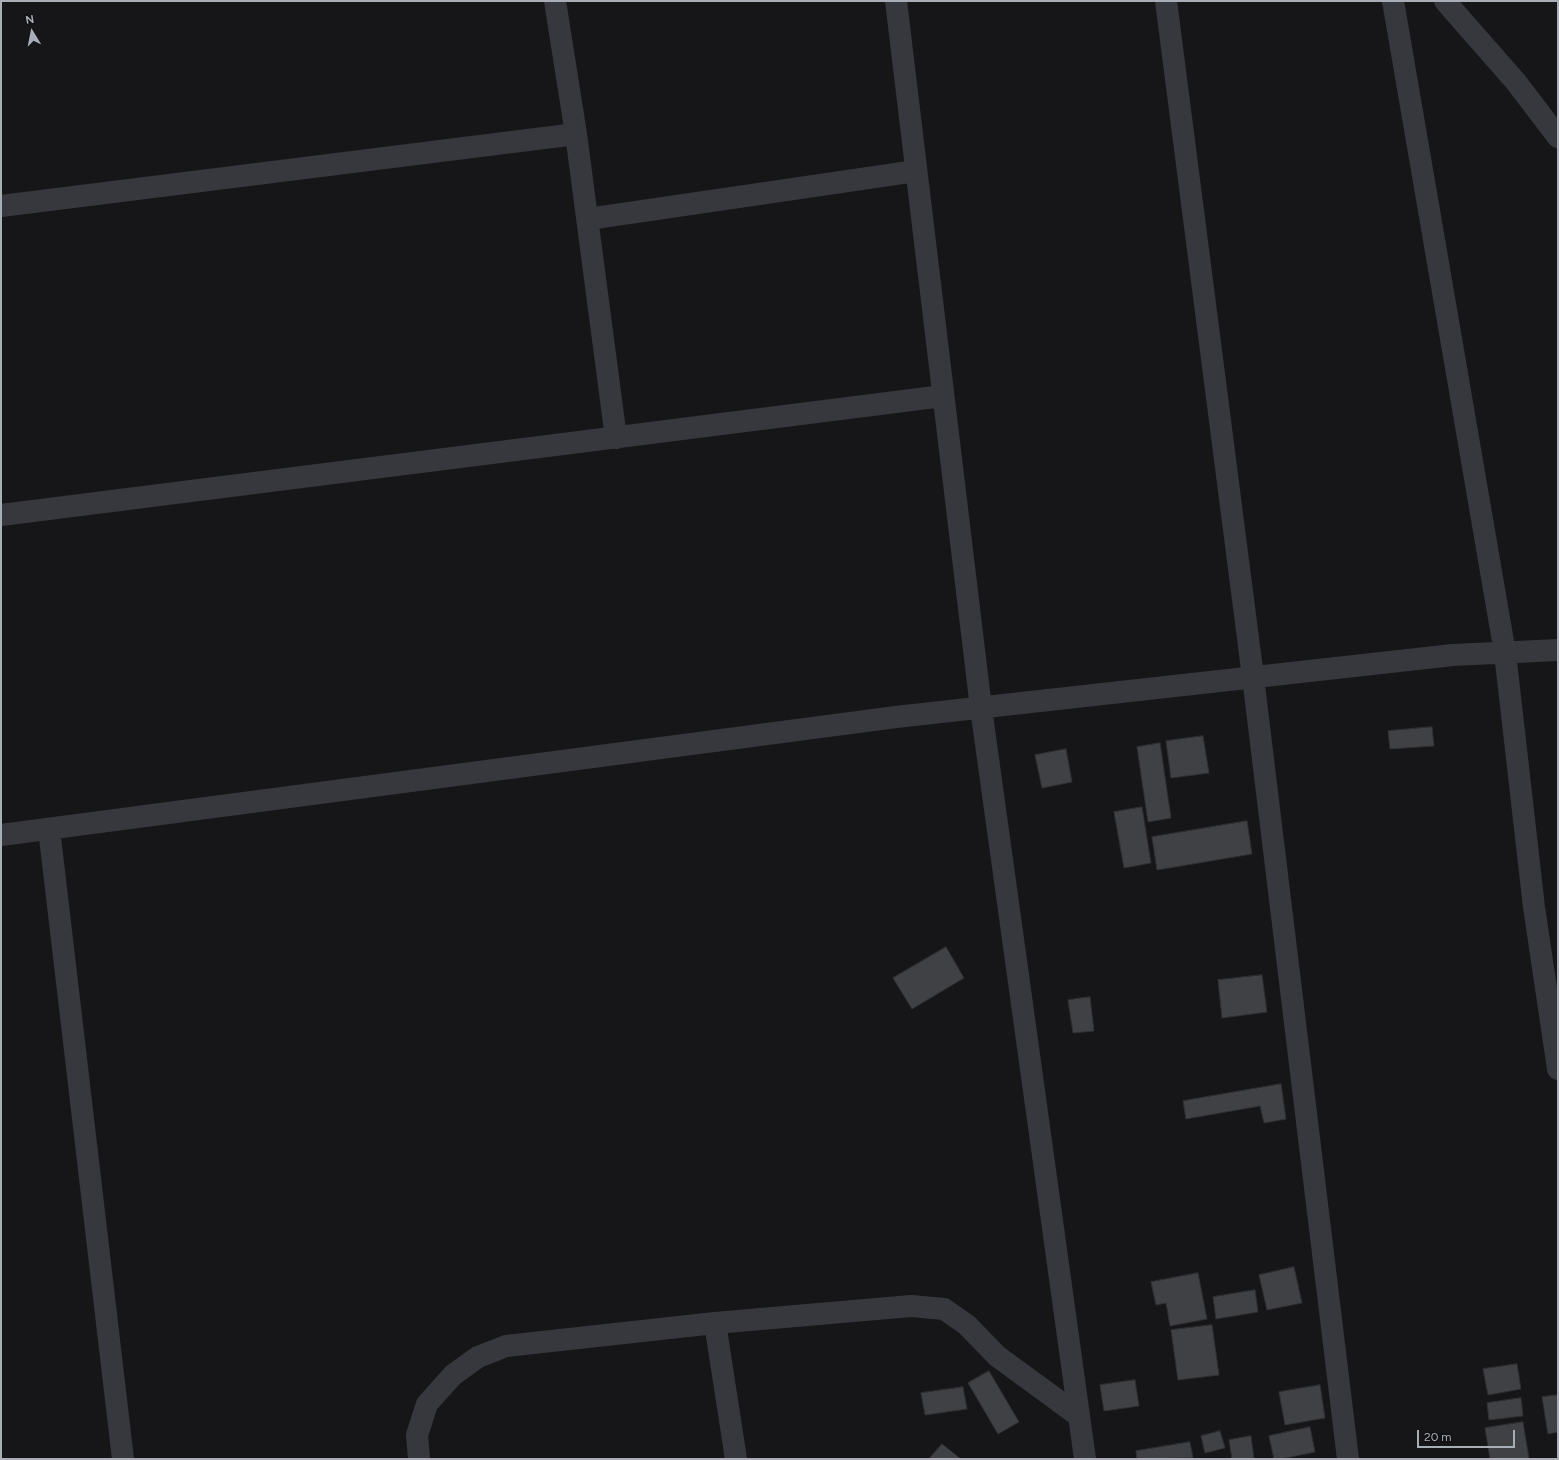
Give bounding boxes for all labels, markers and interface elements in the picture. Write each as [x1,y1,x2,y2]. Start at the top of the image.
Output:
north arrow [12,12,52,52]
text: N [24,13,35,27]
scale bar [1419,1422,1517,1448]
text: 20 m [1424,1430,1452,1444]

